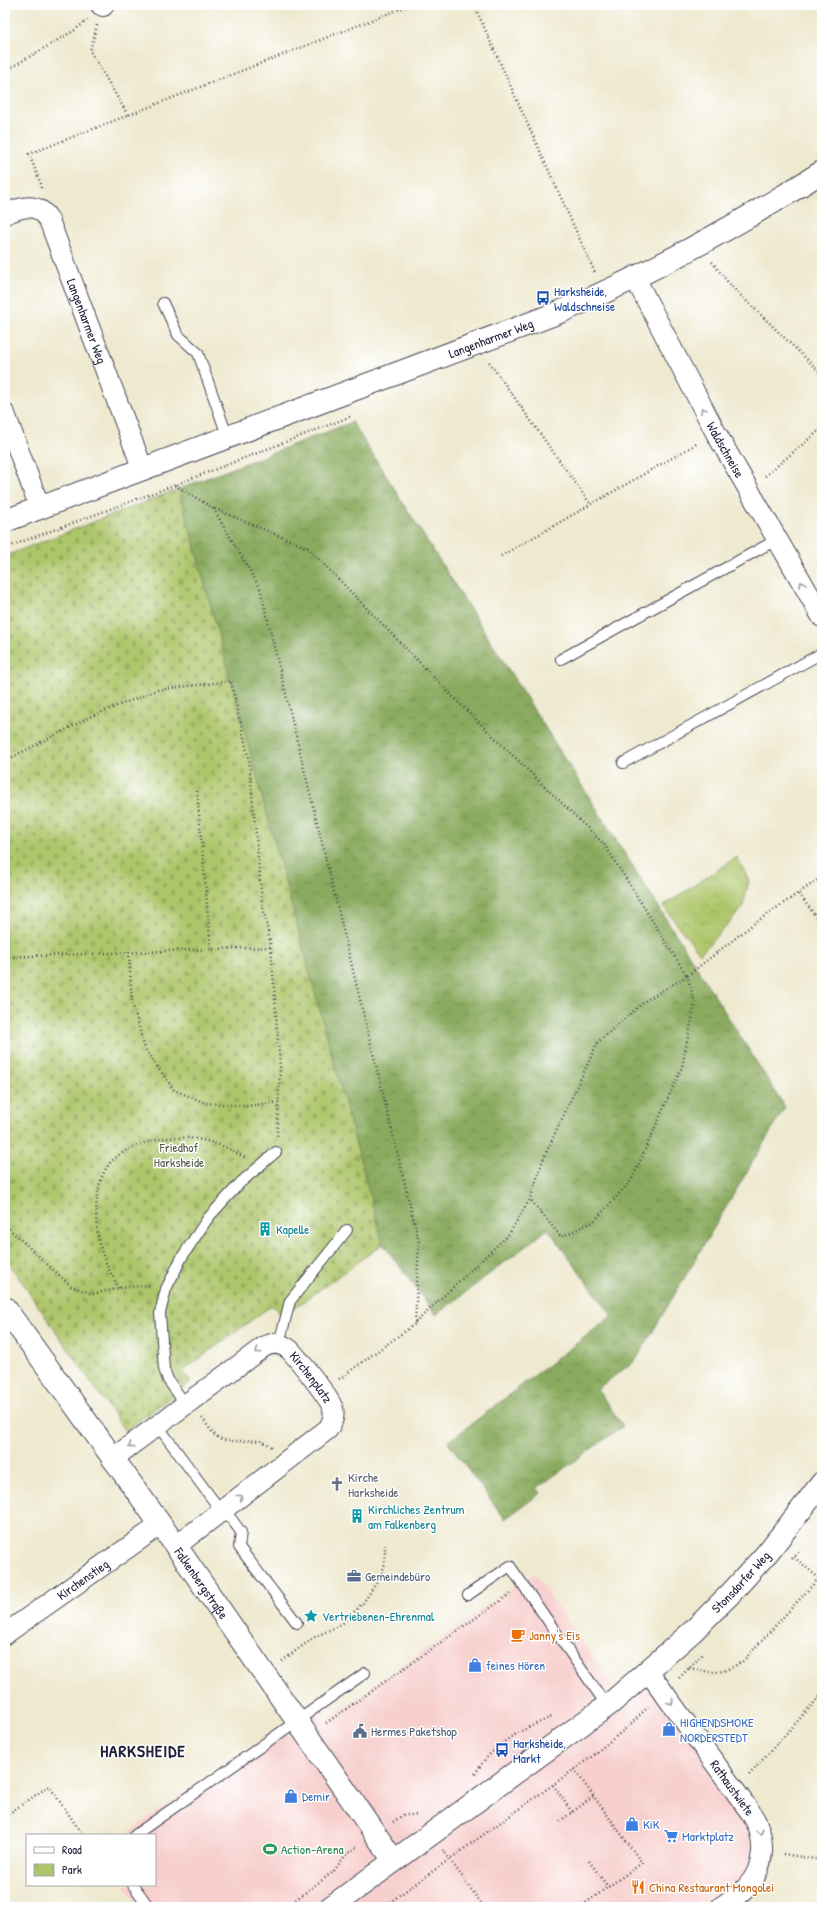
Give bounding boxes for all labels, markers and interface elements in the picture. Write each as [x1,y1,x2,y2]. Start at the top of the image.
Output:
street label: Langenharmer Weg [63,276,111,366]
place label: Harksheide, Waldschneise [554,282,615,315]
bus stop icon: Harksheide, Waldschneise [535,290,551,306]
street label: Langenharmer Weg [446,314,536,362]
one-way arrow [701,407,708,414]
street label: Waldschneise [703,419,749,481]
one-way arrow [799,581,807,588]
park label: Friedhof Harksheide [154,1138,204,1171]
place label: Kapelle [276,1220,309,1238]
building icon: Kapelle [257,1221,273,1237]
one-way arrow [255,1347,262,1354]
street label: Kirchenplatz [286,1347,337,1407]
one-way arrow [128,1441,135,1448]
place label: Kirche Harksheide [348,1468,398,1501]
church icon: Kirche Harksheide [329,1476,345,1492]
one-way arrow [235,1495,242,1502]
place label: Kirchliches Zentrum am Falkenberg [368,1500,465,1533]
building icon: Kirchliches Zentrum am Falkenberg [349,1508,365,1524]
street label: Falkenbergstraße [170,1543,233,1622]
street label: Stonsdorfer Weg [707,1547,774,1617]
street label: Kirchenstieg [53,1555,112,1604]
place label: Gemeindebüro [365,1567,430,1585]
office icon: Gemeindebüro [346,1568,362,1584]
place label: Vertriebenen-Ehrenmal [322,1607,435,1625]
place icon: Vertriebenen-Ehrenmal [303,1608,319,1624]
place label: Janny's Eis [529,1626,580,1644]
cafe icon: Janny's Eis [510,1627,526,1643]
place label: feines Hören [486,1656,545,1674]
shop icon: feines Hören [467,1657,483,1673]
one-way arrow [666,1698,673,1705]
place label: HIGHENDSMOKE NORDERSTEDT [680,1713,754,1746]
shop icon: HIGHENDSMOKE NORDERSTEDT [661,1721,677,1737]
place label: Hermes Paketshop [371,1722,457,1740]
public building icon: Hermes Paketshop [352,1723,368,1739]
place label: Harksheide, Markt [513,1734,566,1767]
district label: HARKSHEIDE [100,1739,186,1762]
bus stop icon: Harksheide, Markt [494,1742,510,1758]
street label: Rathaustwiete [706,1756,759,1819]
place label: Demir [302,1787,330,1805]
shop icon: Demir [283,1788,299,1804]
place label: KiK [643,1815,660,1833]
shop icon: KiK [624,1816,640,1832]
place label: Marktplatz [682,1827,734,1845]
supermarket icon: Marktplatz [663,1828,679,1844]
one-way arrow [755,1828,764,1835]
legend [26,1834,156,1886]
place label: Action-Arena [281,1840,344,1858]
text: Road [62,1841,82,1858]
sports icon: Action-Arena [262,1841,278,1857]
text: Park [62,1861,82,1878]
place label: China Restaurant Mongolei [649,1878,774,1896]
restaurant icon: China Restaurant Mongolei [630,1879,646,1895]

